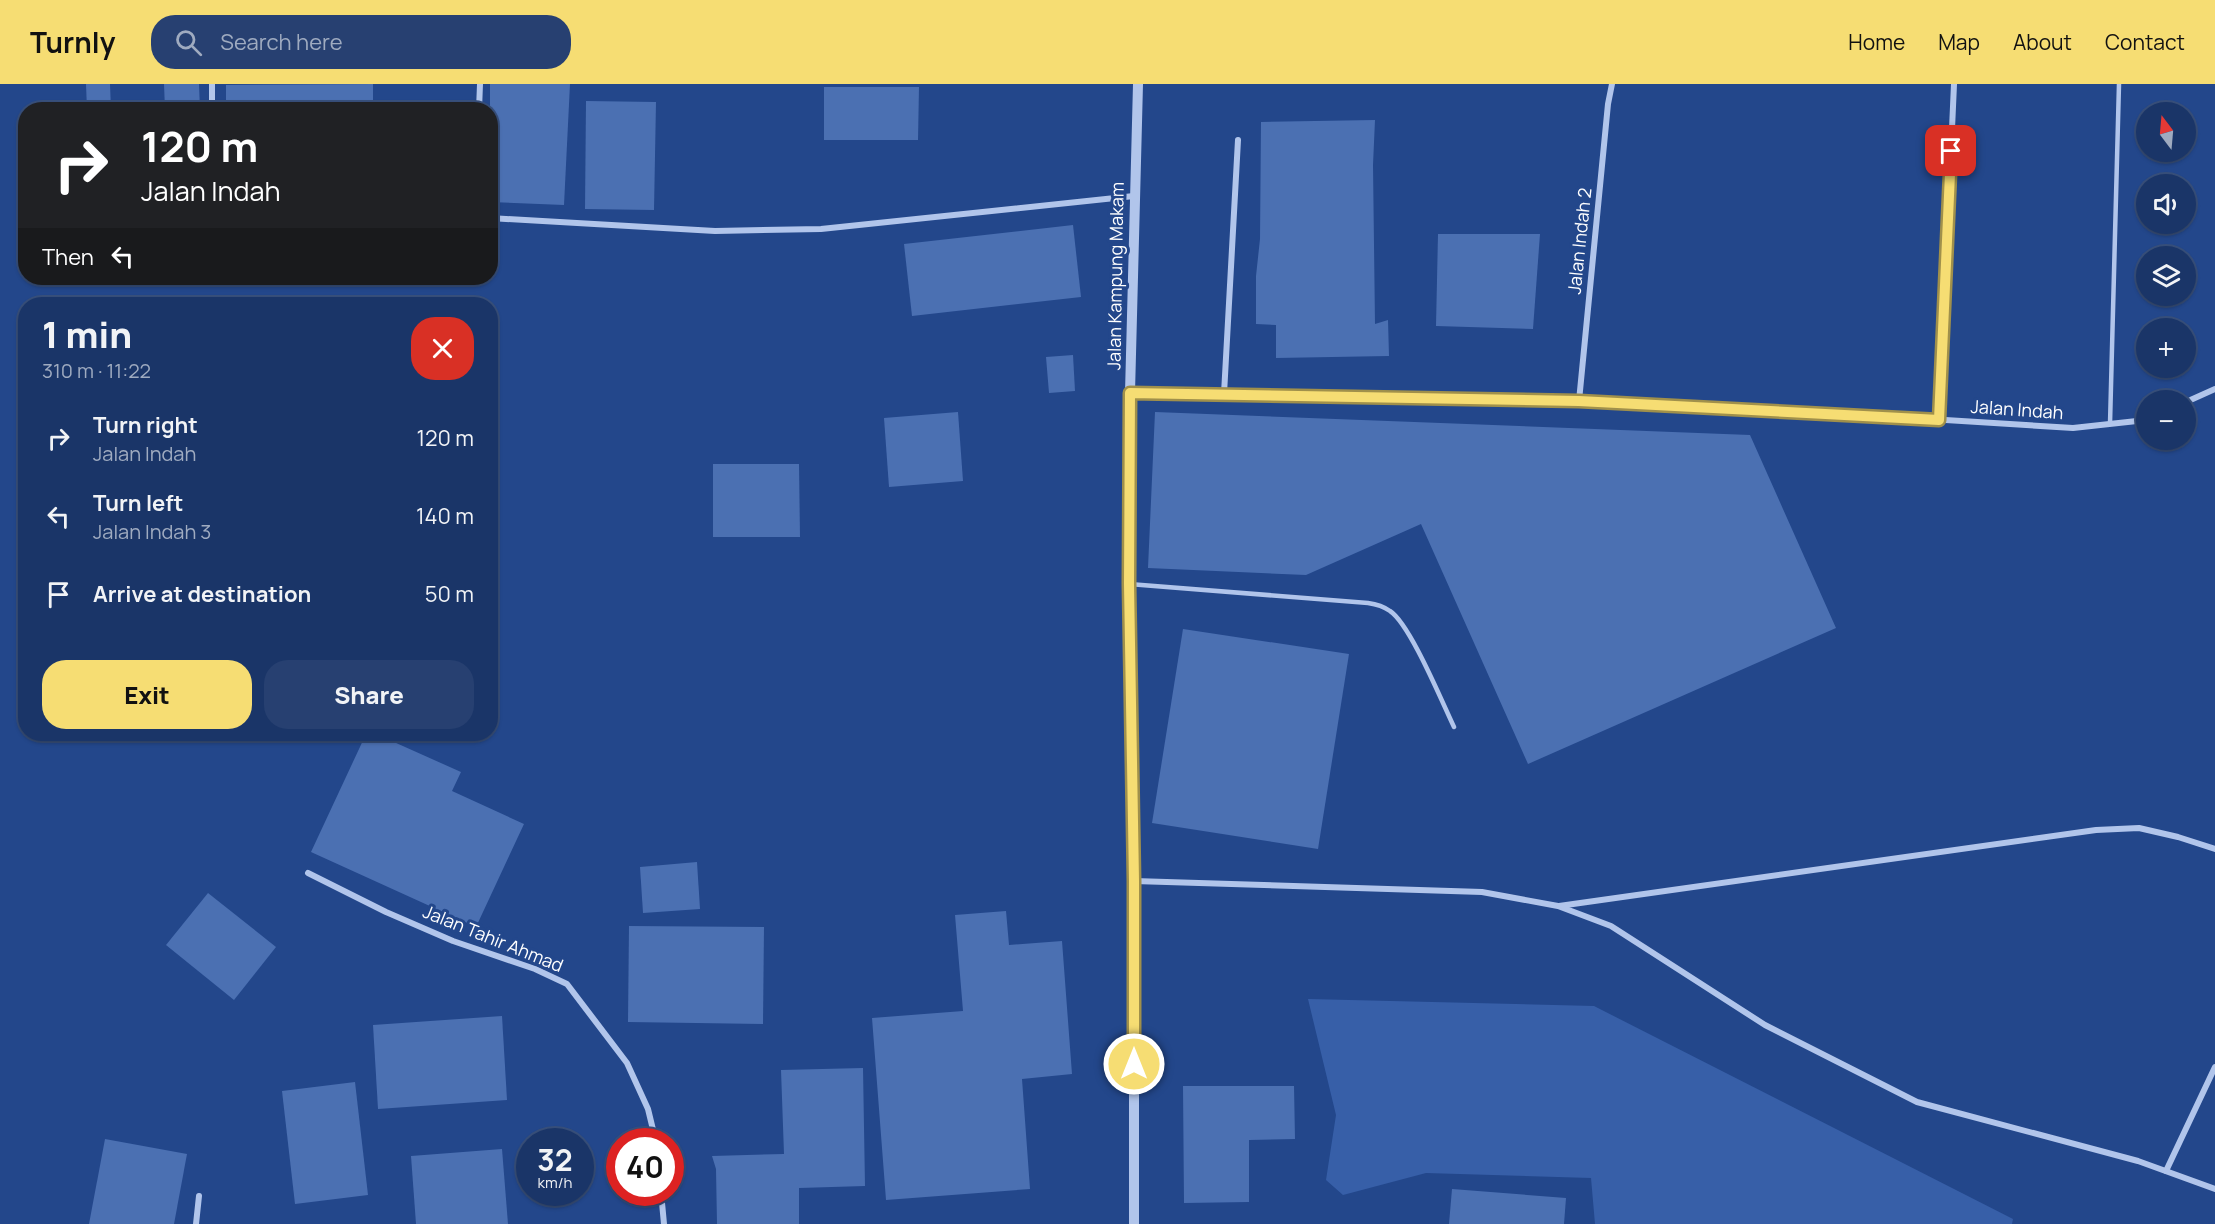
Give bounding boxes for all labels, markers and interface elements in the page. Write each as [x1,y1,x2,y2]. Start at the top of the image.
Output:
search box [151,15,571,69]
text: Turnly [30,23,115,61]
icon: search [172,26,205,59]
text: Search here [220,27,343,57]
text: Home [1848,28,1905,56]
text: Map [1938,28,1980,56]
text: About [2013,28,2072,56]
text: Contact [2105,28,2185,56]
north arrow [2136,102,2196,162]
map controls [2136,102,2196,450]
text: 120 m [141,117,258,175]
pin [1925,125,1976,176]
icon: right [42,126,120,204]
icon: arrive [1934,134,1967,167]
text: Jalan Indah [141,172,281,209]
button: sound [2136,174,2196,234]
street label: Jalan Kampung Makam [1101,182,1129,370]
street label: Jalan Indah 2 [1561,186,1597,295]
icon: left [106,240,139,273]
text: Then [42,242,94,272]
button: layers [2136,246,2196,306]
text: 1 min [42,310,132,359]
button: close [411,317,474,380]
button: + [2136,318,2196,378]
text: 310 m · 11:22 [42,357,151,384]
button: − [2136,390,2196,450]
street label: Jalan Indah [1970,394,2064,424]
text: Turn right [93,410,198,440]
icon: right [42,422,75,455]
text: 120 m [416,423,474,453]
text: Jalan Indah [93,440,196,467]
text: Turn left [93,488,183,518]
icon: left [42,500,75,533]
text: 140 m [416,501,474,531]
text: Jalan Indah 3 [93,518,211,545]
icon: arrive [42,578,75,611]
text: Arrive at destination [93,579,311,609]
text: 50 m [425,579,474,609]
button: Exit [42,660,252,729]
button: Share [264,660,474,729]
street label: Jalan Tahir Ahmad [420,899,567,977]
position arrow [1102,1032,1166,1096]
speed limit sign: 40 [606,1128,684,1206]
text: 32 [537,1139,573,1180]
text: km/h [538,1172,572,1193]

